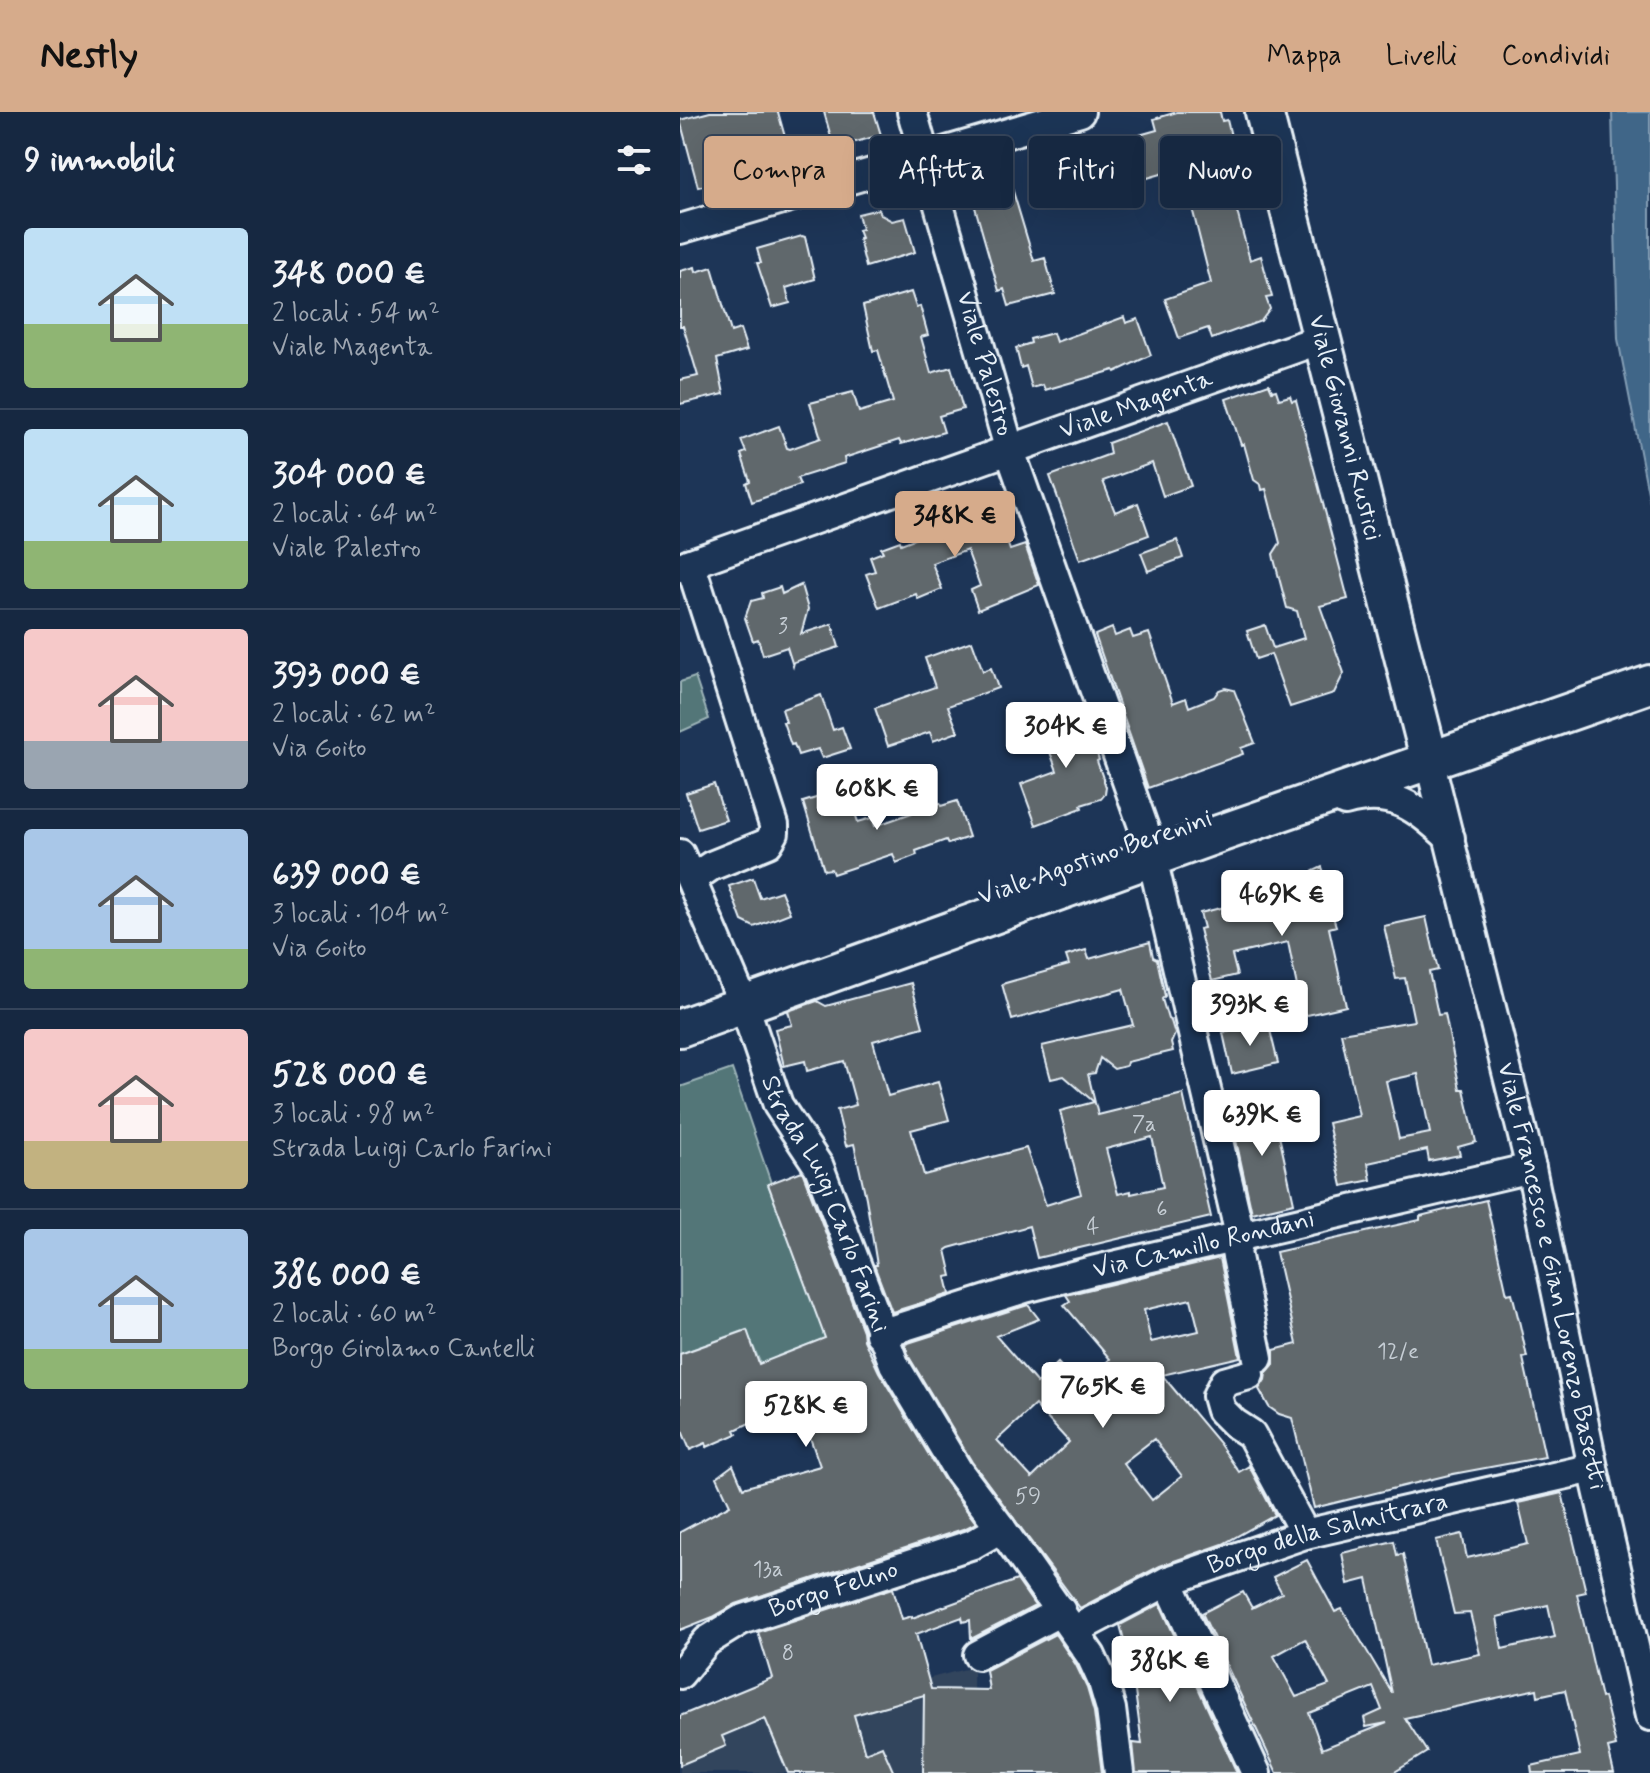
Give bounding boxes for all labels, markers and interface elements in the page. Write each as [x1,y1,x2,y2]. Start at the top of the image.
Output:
text: Nestly [40,32,138,81]
text: Mappa [1267,38,1342,75]
text: Livelli [1386,38,1457,75]
text: Condividi [1501,38,1610,75]
chip: Compra [704,136,854,208]
chip: Affitta [870,136,1013,208]
chip: Filtri [1029,136,1144,208]
chip: Nuovo [1160,136,1281,208]
text: 9 immobili [24,138,175,183]
icon: filters [612,138,656,182]
text: 348 000 € [272,252,426,297]
icon: home [88,260,184,356]
street label: Viale Palestro [948,287,1022,440]
text: 2 locali · 54 m² [272,297,440,331]
street label: Viale Giovanni Rustici [1300,311,1390,545]
text: Viale Magenta [272,331,432,365]
street label: Viale Magenta [1055,362,1218,448]
text: 304 000 € [272,453,426,498]
icon: home [88,461,184,557]
pin: 348K € [890,491,1020,559]
text: 2 locali · 64 m² [272,498,438,532]
text: 348K € [913,500,997,534]
text: Viale Palestro [272,532,421,566]
house number: 3 [778,613,788,641]
text: 393 000 € [272,653,421,698]
icon: home [88,661,184,757]
text: 2 locali · 62 m² [272,698,435,732]
pin: 304K € [1001,702,1131,770]
text: 304K € [1024,711,1108,745]
text: Via Goito [272,732,367,766]
pin: 608K € [812,764,942,832]
text: 608K € [835,773,919,807]
street label: Viale Agostino Berenini [973,802,1217,914]
text: 639 000 € [272,853,421,898]
icon: home [88,861,184,957]
pin: 469K € [1217,870,1347,938]
text: 469K € [1239,879,1325,913]
text: 3 locali · 104 m² [272,898,449,932]
text: Via Goito [272,932,367,966]
pin: 393K € [1185,980,1315,1048]
text: 393K € [1210,989,1290,1023]
text: 528 000 € [272,1053,428,1098]
street label: Viale Francesco e Gian Lorenzo Basetti [1488,1059,1615,1493]
icon: home [88,1061,184,1157]
street label: Strada Luigi Carlo Farini [752,1071,898,1338]
pin: 639K € [1197,1090,1327,1158]
text: 3 locali · 98 m² [272,1098,434,1132]
text: 639K € [1222,1099,1302,1133]
house number: 7a [1132,1111,1156,1139]
text: Strada Luigi Carlo Farini [272,1132,552,1166]
house number: 6 [1156,1196,1168,1224]
street label: Via Camillo Rondani [1089,1202,1318,1287]
house number: 4 [1087,1213,1100,1241]
text: 386 000 € [272,1253,422,1298]
icon: home [88,1261,184,1357]
text: 2 locali · 60 m² [272,1298,437,1332]
text: Borgo Girolamo Cantelli [272,1332,535,1366]
house number: 12/e [1377,1338,1419,1366]
pin: 765K € [1038,1362,1168,1430]
text: 765K € [1059,1371,1147,1405]
pin: 528K € [741,1381,871,1449]
text: 528K € [763,1390,849,1424]
house number: 59 [1015,1483,1041,1511]
street label: Borgo della Salnitrara [1203,1485,1451,1583]
street label: Borgo Felino [764,1553,903,1627]
house number: 13a [753,1556,783,1584]
pin: 386K € [1105,1636,1235,1704]
house number: 8 [782,1640,794,1668]
text: 386K € [1130,1645,1210,1679]

